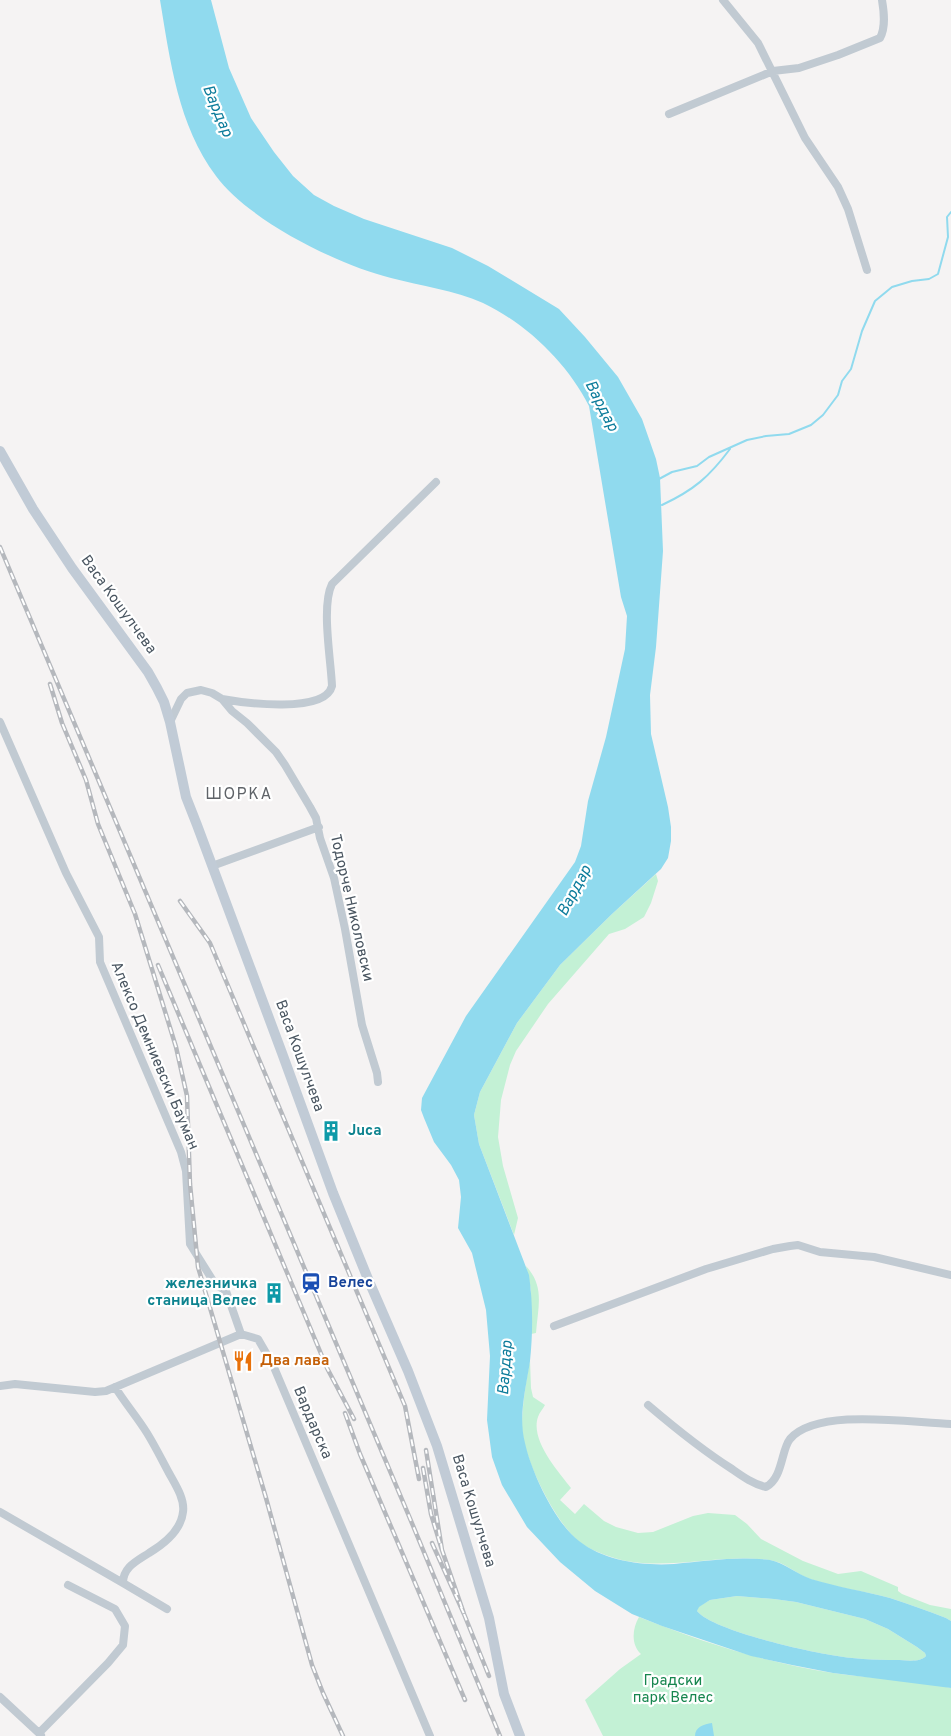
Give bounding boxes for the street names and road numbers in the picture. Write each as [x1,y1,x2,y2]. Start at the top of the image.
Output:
street label: Васа Кошулчева [76,552,160,658]
street label: Тодорче Николовски [325,833,377,983]
street label: Алексо Демниевски Бауман [106,959,202,1153]
street label: Васа Кошулчева [270,998,328,1114]
street label: Вардарска [288,1384,336,1462]
street label: Васа Кошулчева [447,1452,499,1570]

